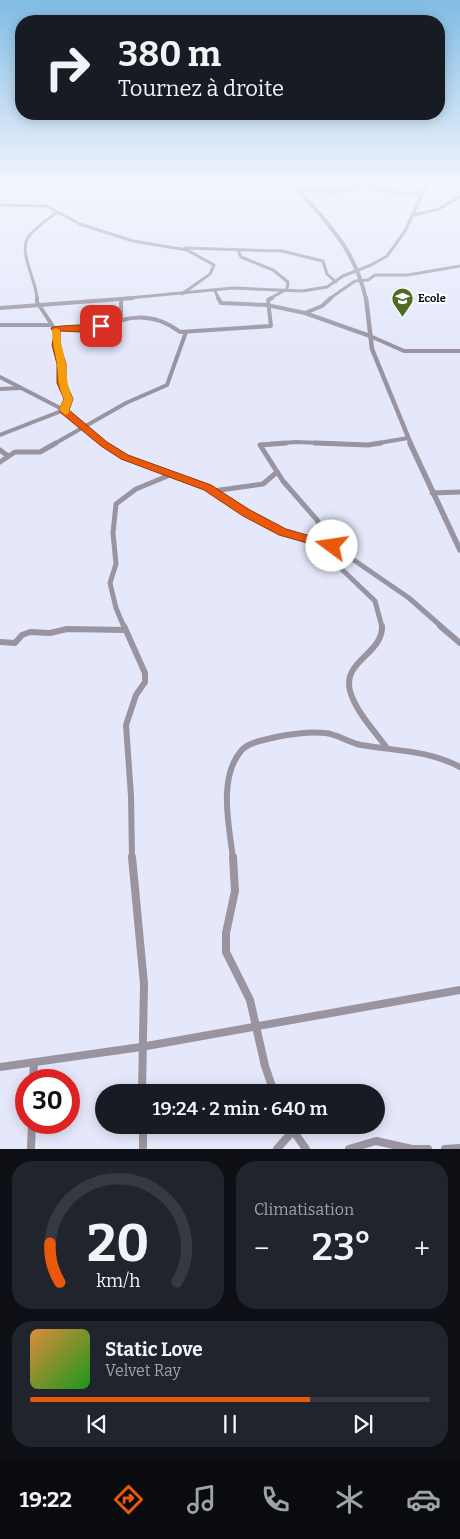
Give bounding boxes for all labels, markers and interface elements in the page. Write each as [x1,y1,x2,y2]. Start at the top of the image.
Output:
text: 380 m [118,33,221,75]
icon: right [35,35,100,100]
text: Tournez à droite [118,75,284,102]
school or university icon: Ecole [390,286,414,317]
place label: Ecole [418,292,446,305]
pin [80,305,122,347]
icon: arrive [87,312,115,340]
position arrow [305,519,357,571]
speed limit sign: 30 [15,1069,80,1134]
text: 19:24 · 2 min · 640 m [152,1097,328,1120]
text: Climatisation [254,1200,354,1219]
text: 20 [87,1212,149,1275]
text: 23° [312,1224,372,1270]
text: − [254,1232,269,1265]
text: + [414,1232,430,1265]
text: km/h [96,1270,140,1292]
text: Static Love [105,1338,203,1361]
text: Velvet Ray [105,1361,181,1380]
icon: previous [83,1410,111,1438]
icon: pause [216,1410,244,1438]
icon: next [349,1410,377,1438]
icon: directions [111,1482,146,1517]
icon: music [184,1482,219,1517]
icon: phone [258,1482,293,1517]
icon: climate [332,1482,367,1517]
icon: car [406,1482,441,1517]
text: 19:22 [19,1486,72,1513]

